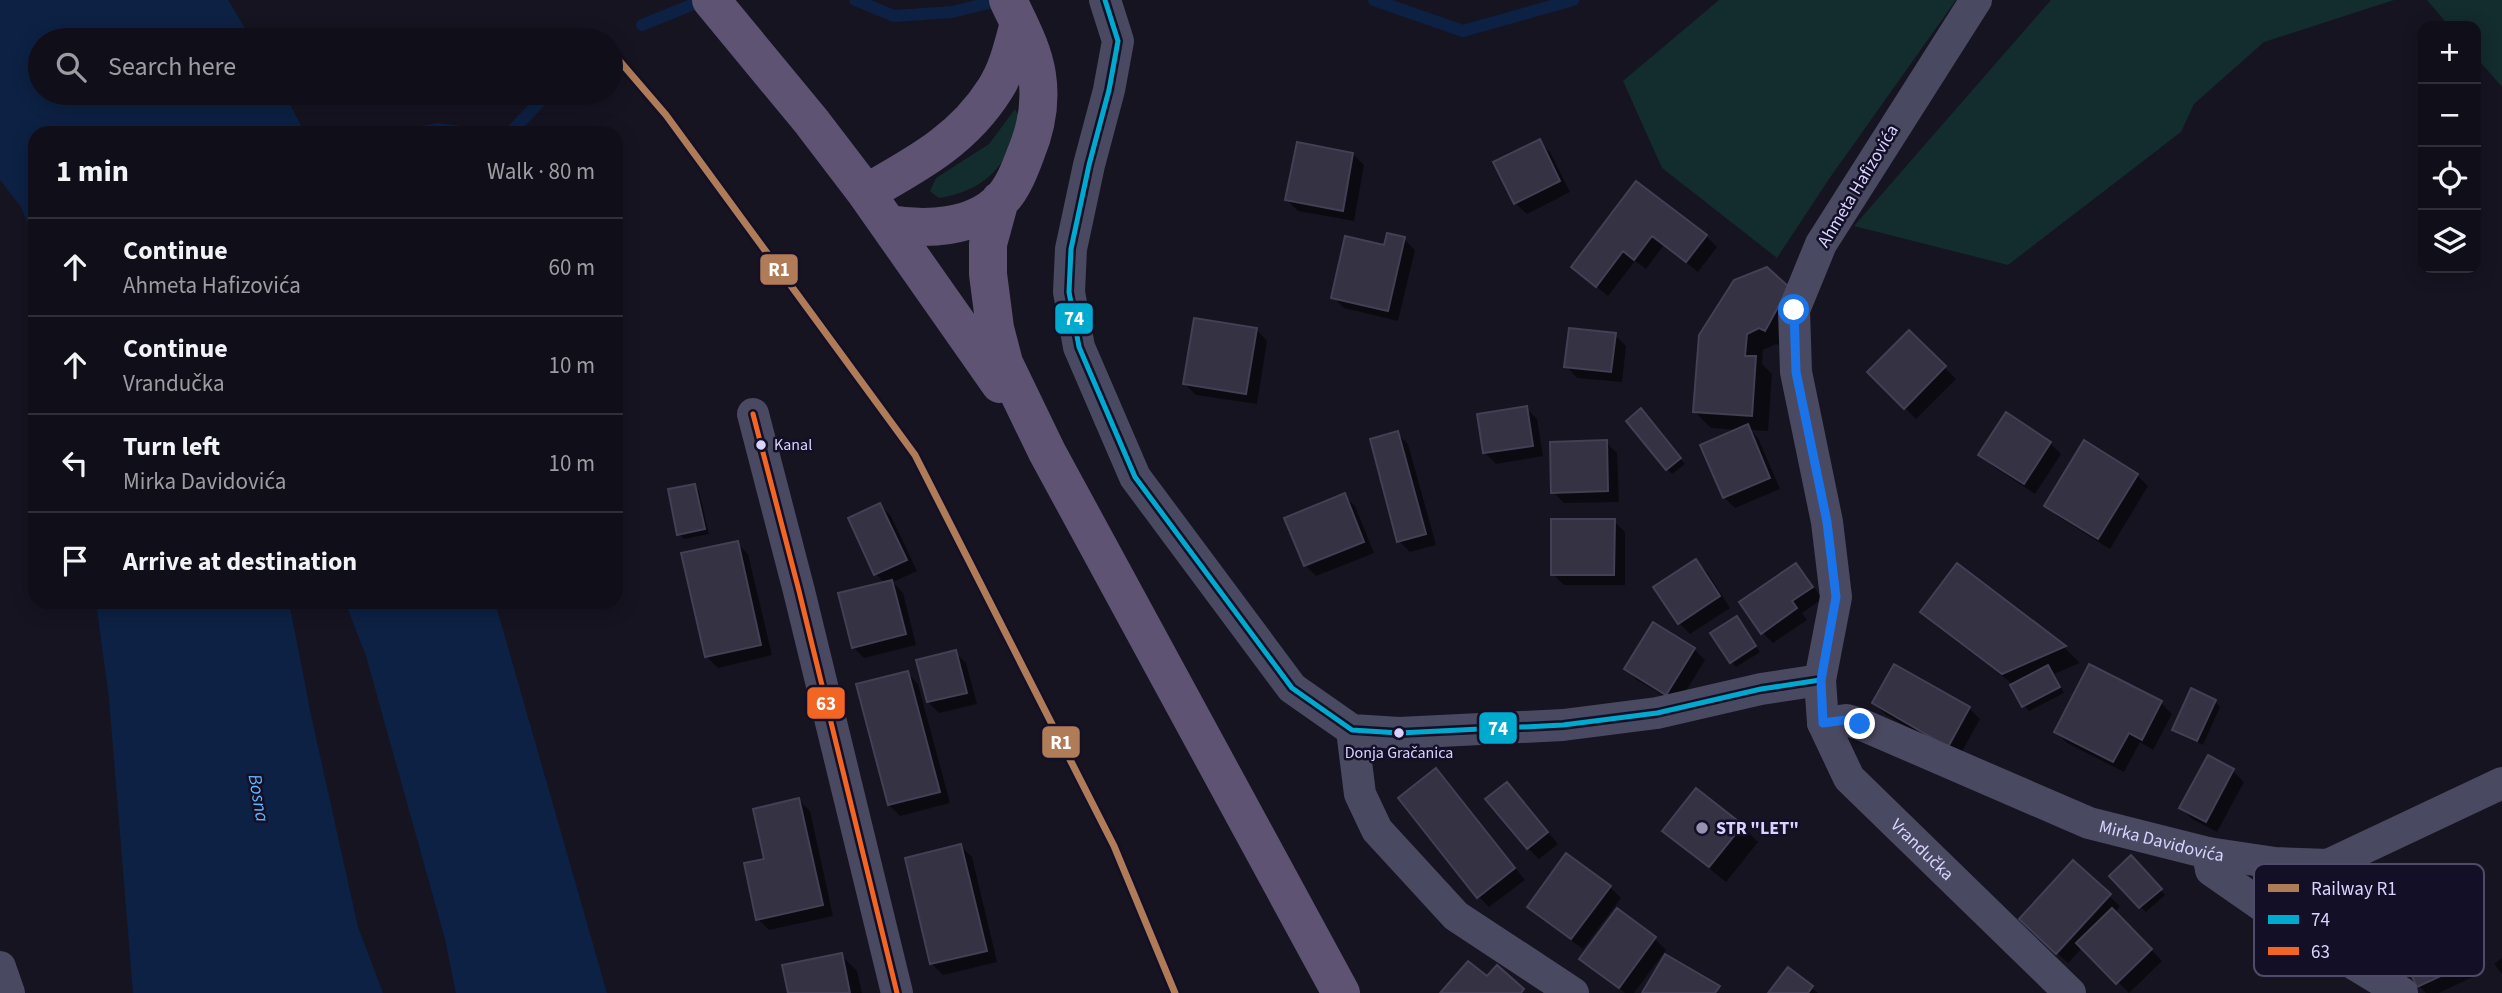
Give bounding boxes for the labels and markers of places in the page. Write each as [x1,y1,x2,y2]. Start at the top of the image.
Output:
place label: Kanal [774,434,812,456]
marker: Kanal [754,438,768,452]
marker: Donja Gračanica [1392,726,1406,740]
place label: Donja Gračanica [1345,742,1453,764]
place label: STR "LET" [1716,816,1799,841]
marker: STR "LET" [1694,820,1710,836]

